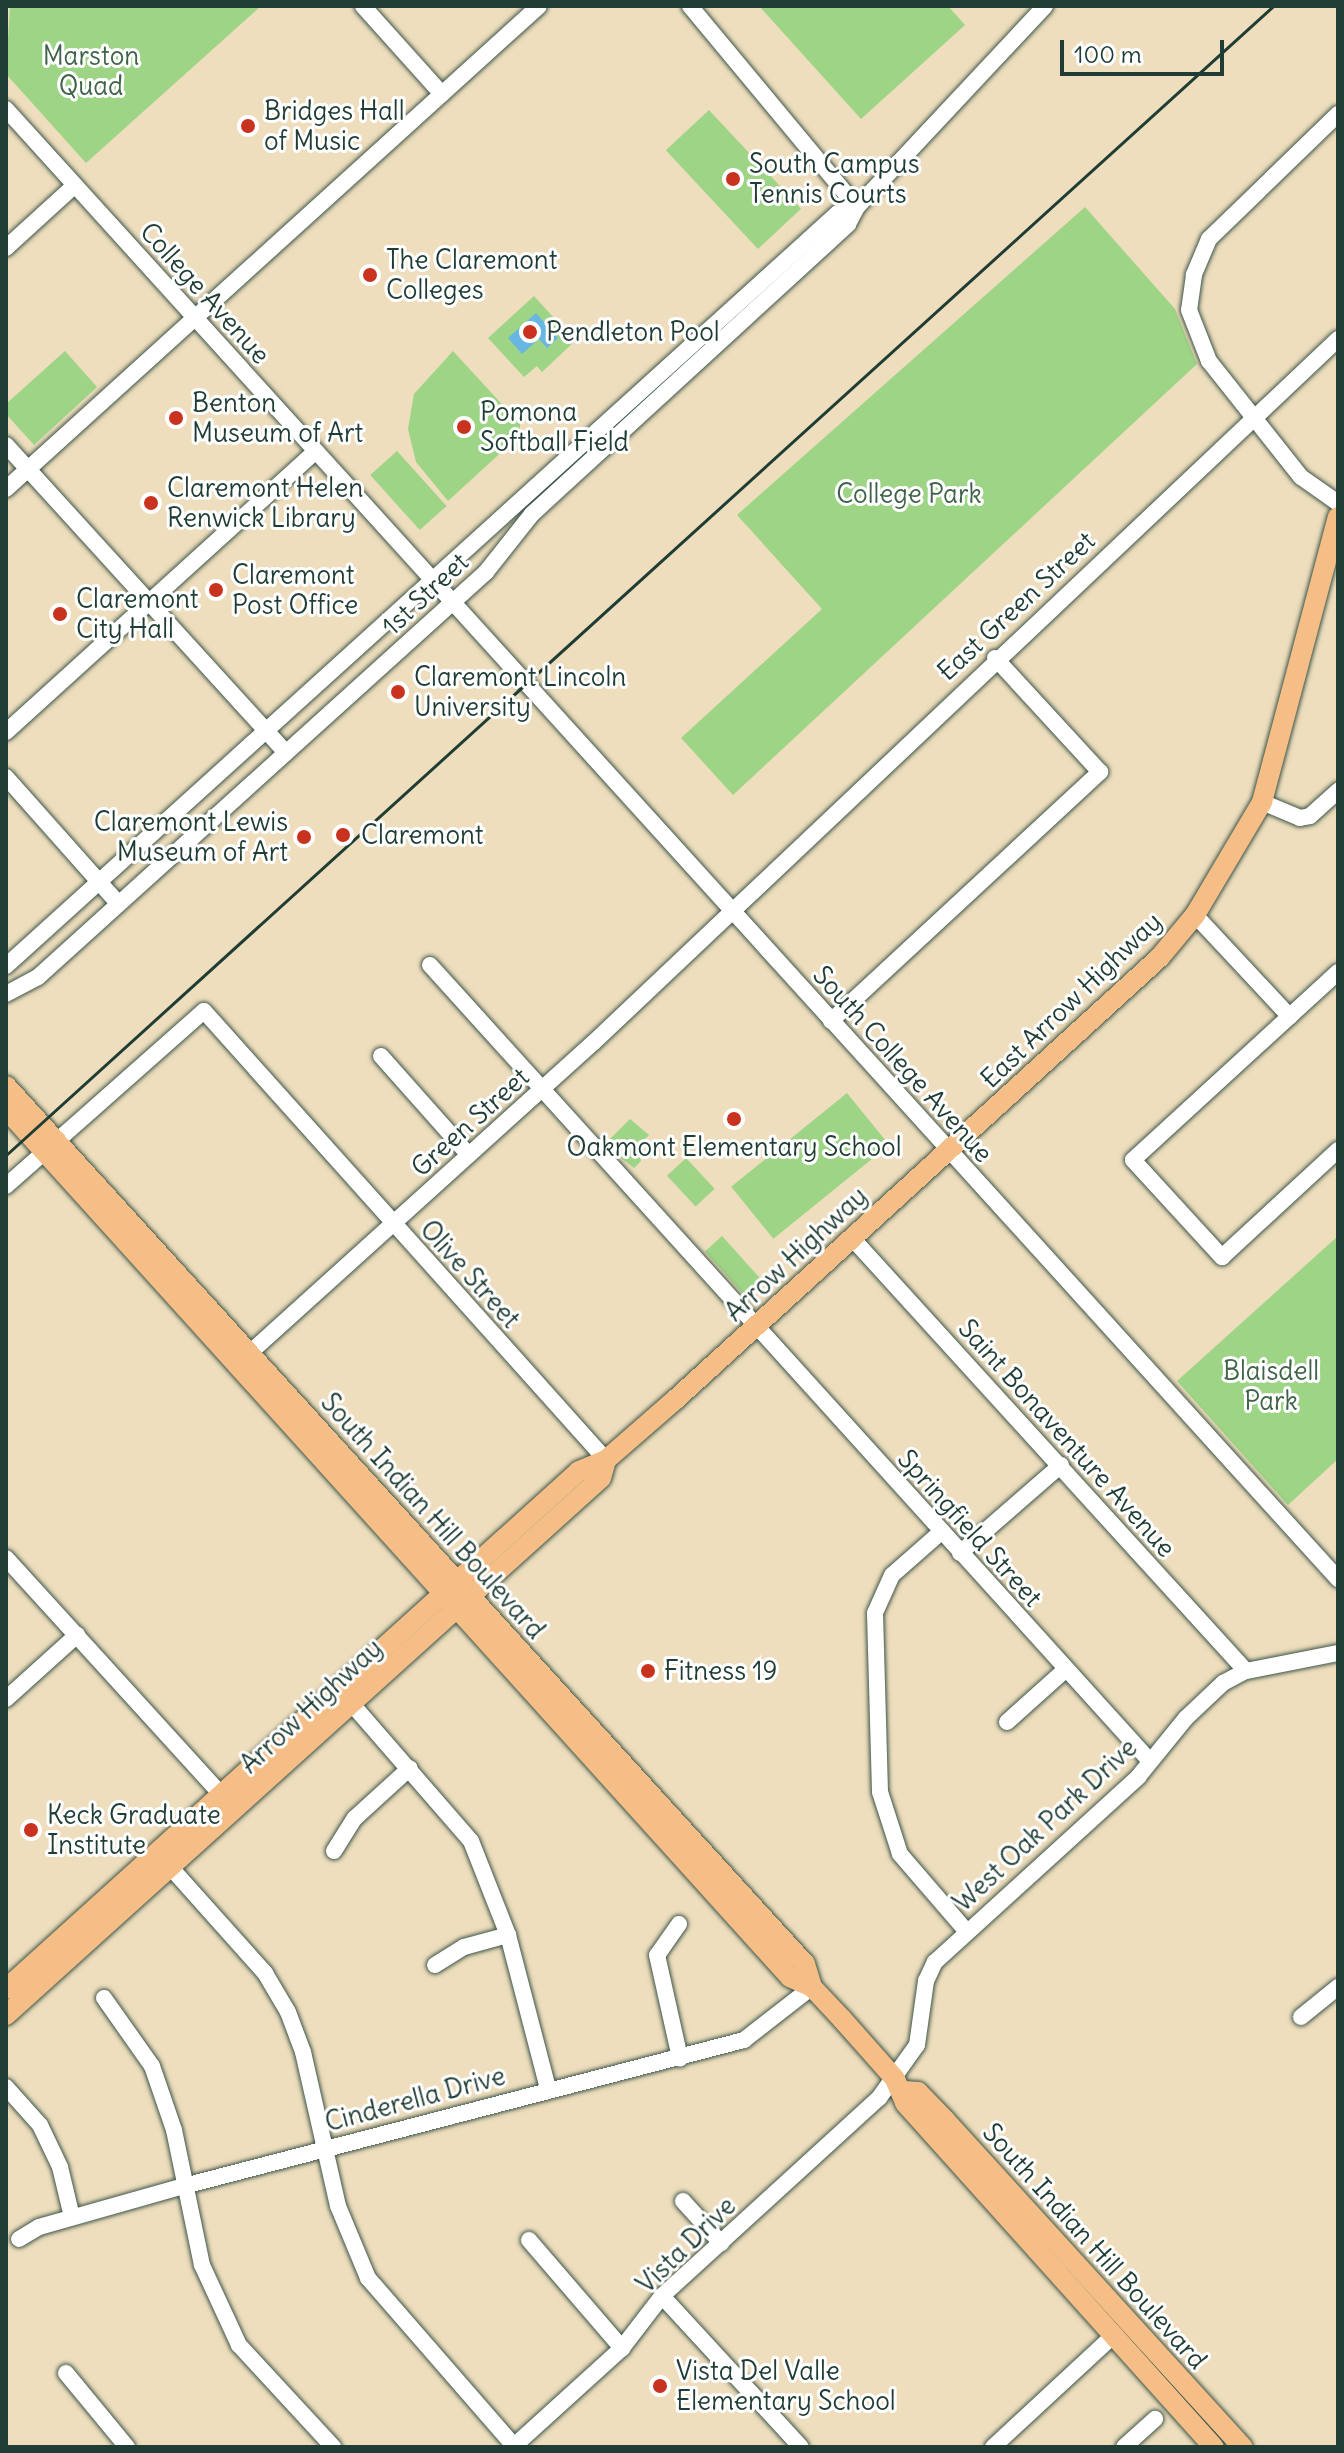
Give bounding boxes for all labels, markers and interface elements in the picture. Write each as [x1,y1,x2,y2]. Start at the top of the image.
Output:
scale bar [1064,24,1228,74]
text: 100 m [1074,39,1142,69]
park label: Marston Quad [43,40,139,102]
place label: Bridges Hall of Music [264,95,404,156]
marker: Bridges Hall of Music [239,117,257,135]
place label: South Campus Tennis Courts [749,148,920,210]
marker: South Campus Tennis Courts [724,170,742,188]
street label: College Avenue [134,216,276,370]
place label: The Claremont Colleges [386,244,557,306]
marker: The Claremont Colleges [361,266,379,284]
place label: Pendleton Pool [546,316,720,348]
marker: Pendleton Pool [521,323,539,341]
place label: Benton Museum of Art [192,387,363,448]
place label: Pomona Softball Field [480,396,629,458]
marker: Benton Museum of Art [167,409,185,427]
marker: Pomona Softball Field [455,418,473,436]
place label: Claremont Helen Renwick Library [167,472,363,534]
park label: College Park [836,478,982,510]
marker: Claremont Helen Renwick Library [142,494,160,512]
street label: East Green Street [931,525,1101,687]
street label: 1st Street [375,546,475,642]
place label: Claremont Post Office [232,559,358,620]
marker: Claremont Post Office [207,581,225,599]
place label: Claremont City Hall [76,583,199,644]
marker: Claremont City Hall [51,605,69,623]
place label: Claremont Lincoln University [414,661,626,722]
marker: Claremont Lincoln University [389,683,407,701]
place label: Claremont Lewis Museum of Art [94,806,288,868]
place label: Claremont [361,819,484,851]
marker: Claremont [332,824,354,846]
marker: Claremont Lewis Museum of Art [295,828,313,846]
street label: East Arrow Highway [974,906,1168,1094]
street label: South College Avenue [807,959,999,1169]
street label: Green Street [405,1061,535,1183]
marker: Oakmont Elementary School [725,1110,743,1128]
place label: Oakmont Elementary School [566,1131,902,1163]
street label: Arrow Highway [719,1180,873,1328]
street label: Olive Street [414,1214,526,1334]
street label: Saint Bonaventure Avenue [952,1313,1182,1563]
park label: Blaisdell Park [1223,1355,1319,1416]
street label: South Indian Hill Boulevard [315,1387,551,1645]
street label: Springfield Street [891,1443,1049,1613]
street label: Arrow Highway [234,1632,388,1780]
place label: Fitness 19 [664,1655,777,1687]
marker: Fitness 19 [639,1662,657,1680]
street label: West Oak Park Drive [947,1732,1143,1918]
place label: Keck Graduate Institute [47,1799,221,1860]
marker: Keck Graduate Institute [22,1821,40,1839]
street label: Cinderella Drive [322,2060,508,2138]
street label: South Indian Hill Boulevard [977,2117,1213,2375]
street label: Vista Drive [630,2190,742,2300]
place label: Vista Del Valle Elementary School [676,2355,896,2416]
marker: Vista Del Valle Elementary School [651,2377,669,2395]

